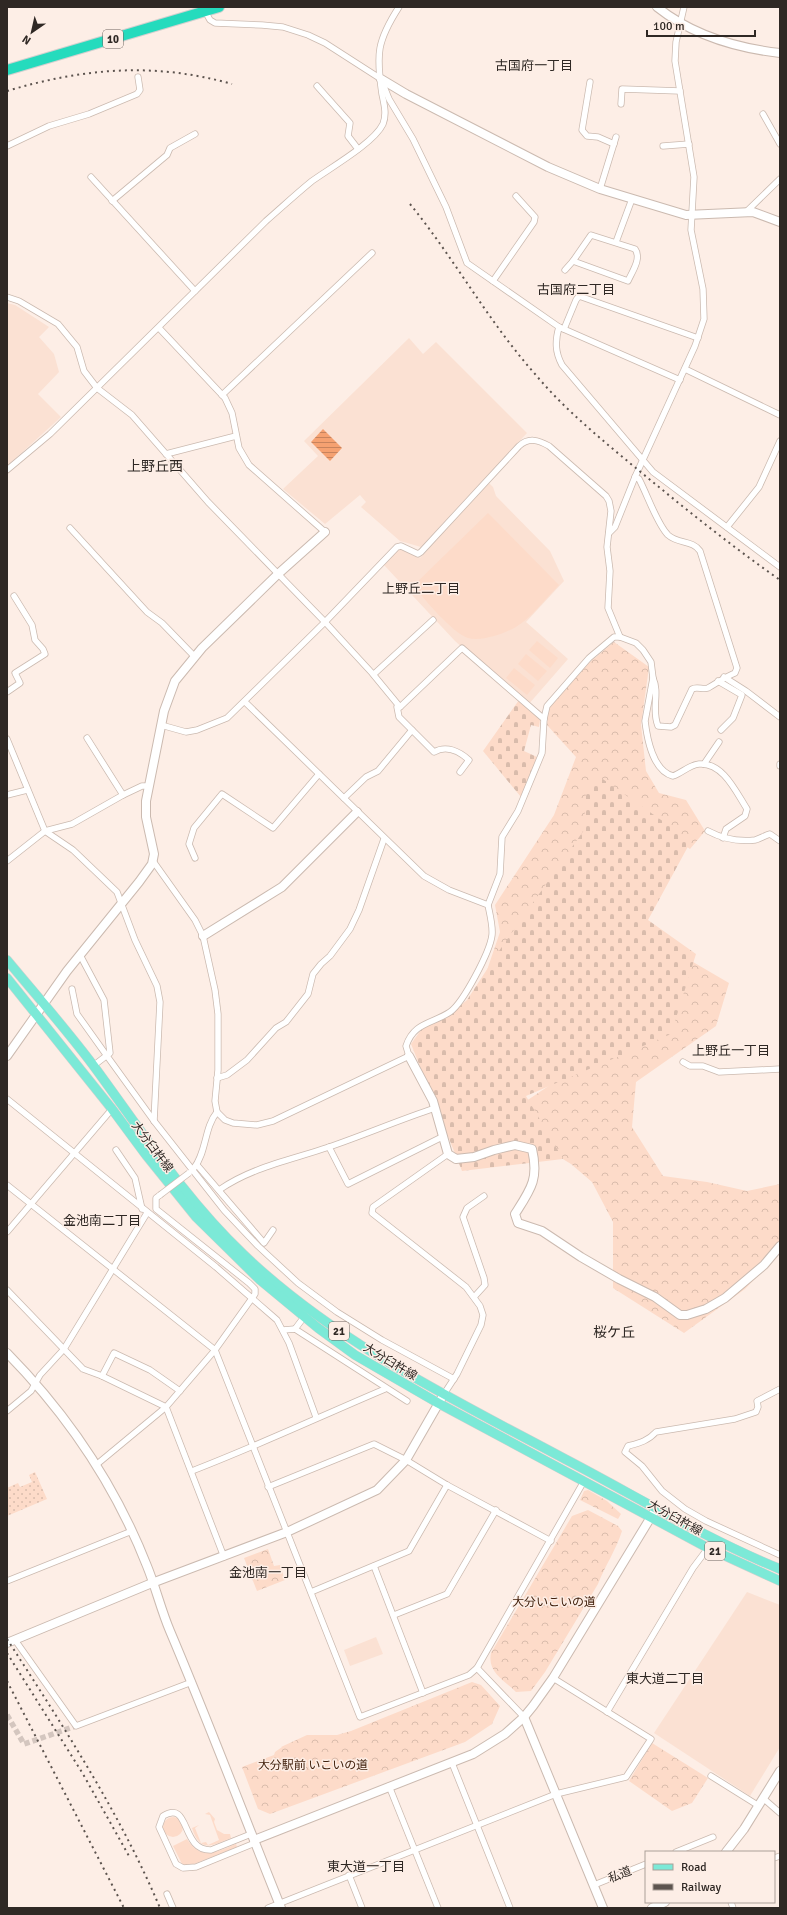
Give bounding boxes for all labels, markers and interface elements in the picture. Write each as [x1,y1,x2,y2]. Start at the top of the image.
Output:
north arrow [12,12,52,52]
scale bar [647,12,755,38]
text: 100 m [653,19,685,34]
road number: 10 [103,30,123,48]
text: N [20,32,33,47]
district label: 古国府一丁目 [495,58,573,74]
district label: 古国府二丁目 [537,282,615,298]
district label: 上野丘西 [127,458,183,475]
district label: 上野丘二丁目 [382,581,460,597]
district label: 上野丘一丁目 [692,1043,770,1059]
street label: 大分臼杵線 [128,1119,176,1175]
district label: 金池南二丁目 [63,1213,141,1229]
road number: 21 [329,1322,349,1340]
district label: 桜ケ丘 [593,1324,635,1341]
street label: 大分臼杵線 [360,1340,420,1384]
street label: 大分臼杵線 [645,1497,705,1539]
road number: 21 [705,1542,725,1560]
district label: 金池南一丁目 [229,1565,307,1581]
park label: 大分いこいの道 [512,1595,596,1610]
district label: 東大道二丁目 [626,1671,704,1687]
park label: 大分駅前 いこいの道 [258,1758,368,1773]
legend [645,1851,775,1903]
district label: 東大道一丁目 [327,1859,405,1875]
text: Road [681,1860,707,1875]
street label: 私道 [606,1864,634,1886]
text: Railway [681,1880,721,1895]

